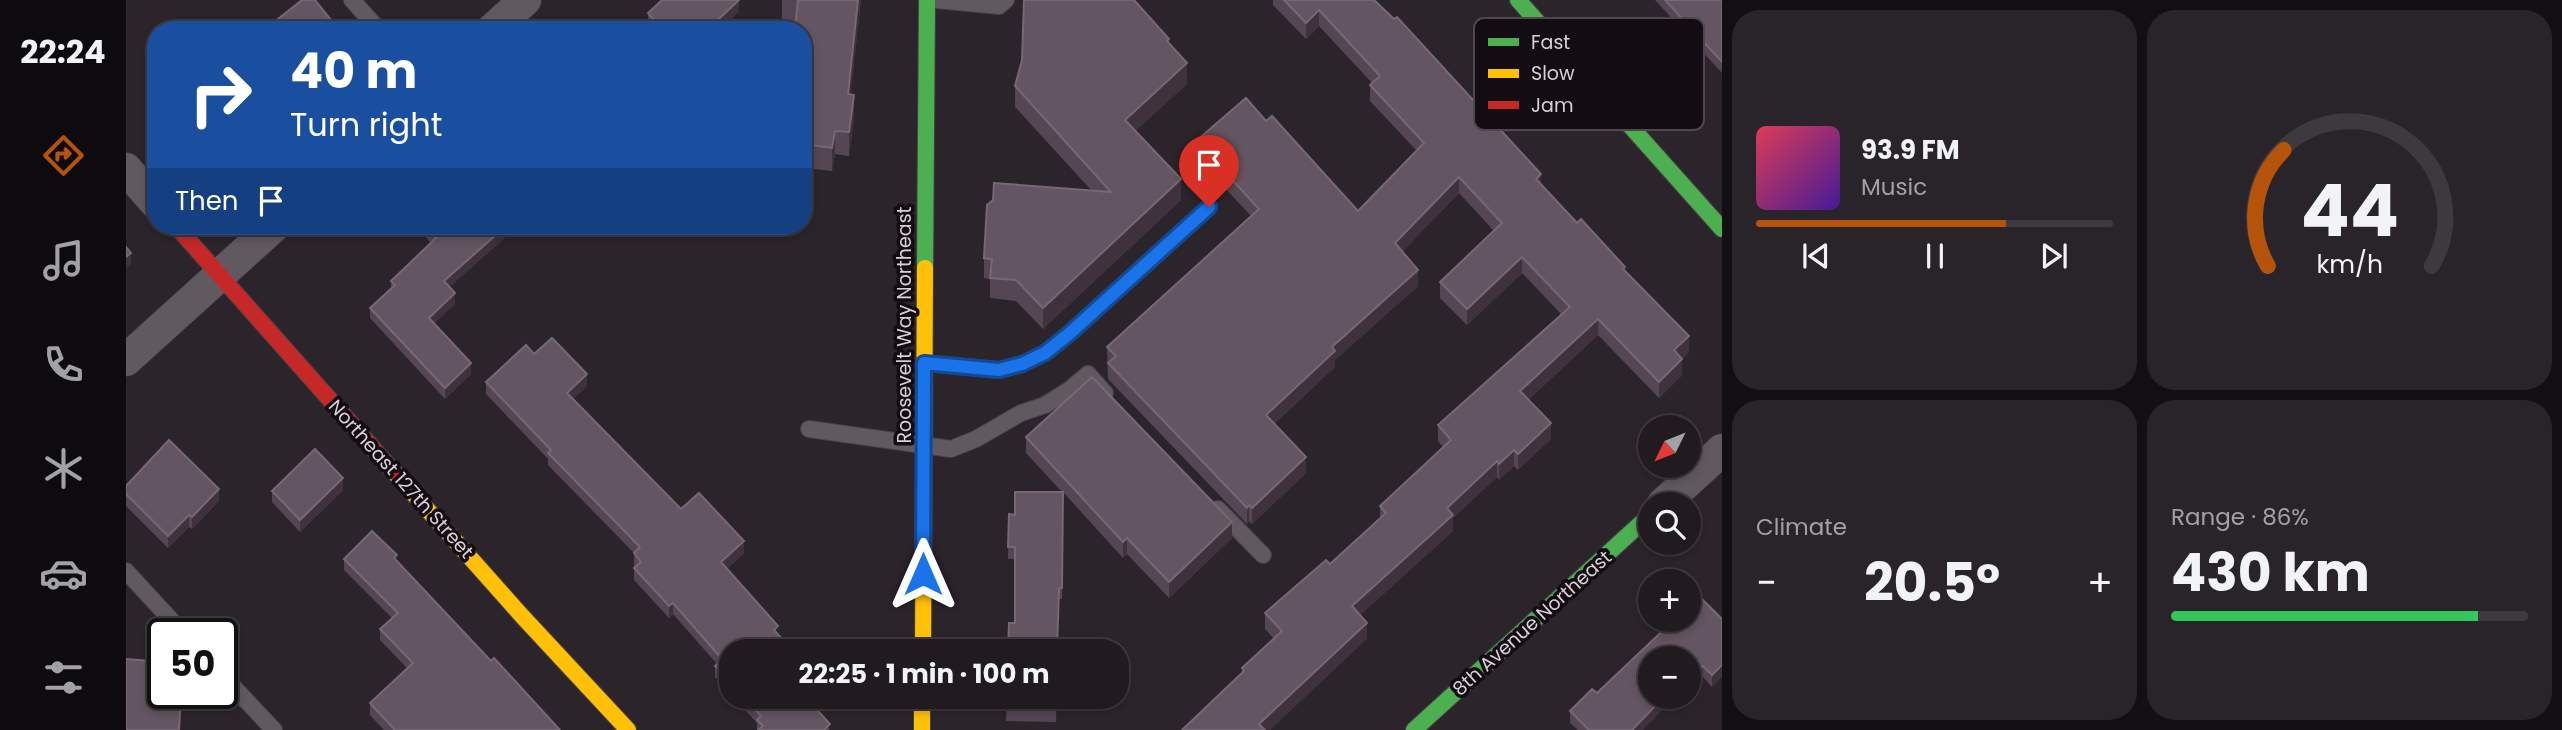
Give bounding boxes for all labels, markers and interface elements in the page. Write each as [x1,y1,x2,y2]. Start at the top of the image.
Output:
legend [1474,18,1704,130]
text: 22:24 [20,29,106,74]
text: Fast [1531,29,1570,56]
text: 40 m [290,37,417,105]
icon: right [175,49,266,140]
text: Slow [1531,60,1575,87]
text: Jam [1531,92,1573,119]
text: Turn right [290,102,442,147]
icon: directions [39,131,88,180]
text: 93.9 FM [1861,132,1960,168]
pin [1179,135,1239,207]
icon: arrive [1190,146,1228,184]
text: 44 [2300,161,2399,262]
text: Music [1861,171,1927,203]
icon: arrive [252,182,290,220]
text: Then [175,183,238,219]
street label: Roosevelt Way Northeast [891,206,918,443]
icon: music [39,236,88,285]
icon: previous [1797,237,1835,275]
icon: pause [1916,237,1954,275]
icon: next [2035,237,2073,275]
text: km/h [2316,247,2383,282]
icon: phone [39,340,88,389]
street label: Northeast 127th Street [322,394,480,564]
north arrow [1638,415,1701,478]
map controls [1638,415,1701,709]
icon: climate [39,444,88,493]
button: search [1638,492,1701,555]
text: Range · 86% [2171,501,2309,533]
text: Climate [1756,511,1847,543]
text: 430 km [2171,536,2370,609]
position arrow [886,537,960,611]
street label: 8th Avenue Northeast [1447,544,1618,702]
text: 20.5° [1864,546,2000,619]
icon: car [39,549,88,598]
text: − [1756,556,1777,609]
text: + [2087,556,2113,609]
button: + [1638,569,1701,632]
speed limit sign: 50 [147,618,238,709]
button: − [1638,646,1701,709]
icon: filters [39,653,88,702]
text: 22:25 · 1 min · 100 m [798,656,1050,692]

